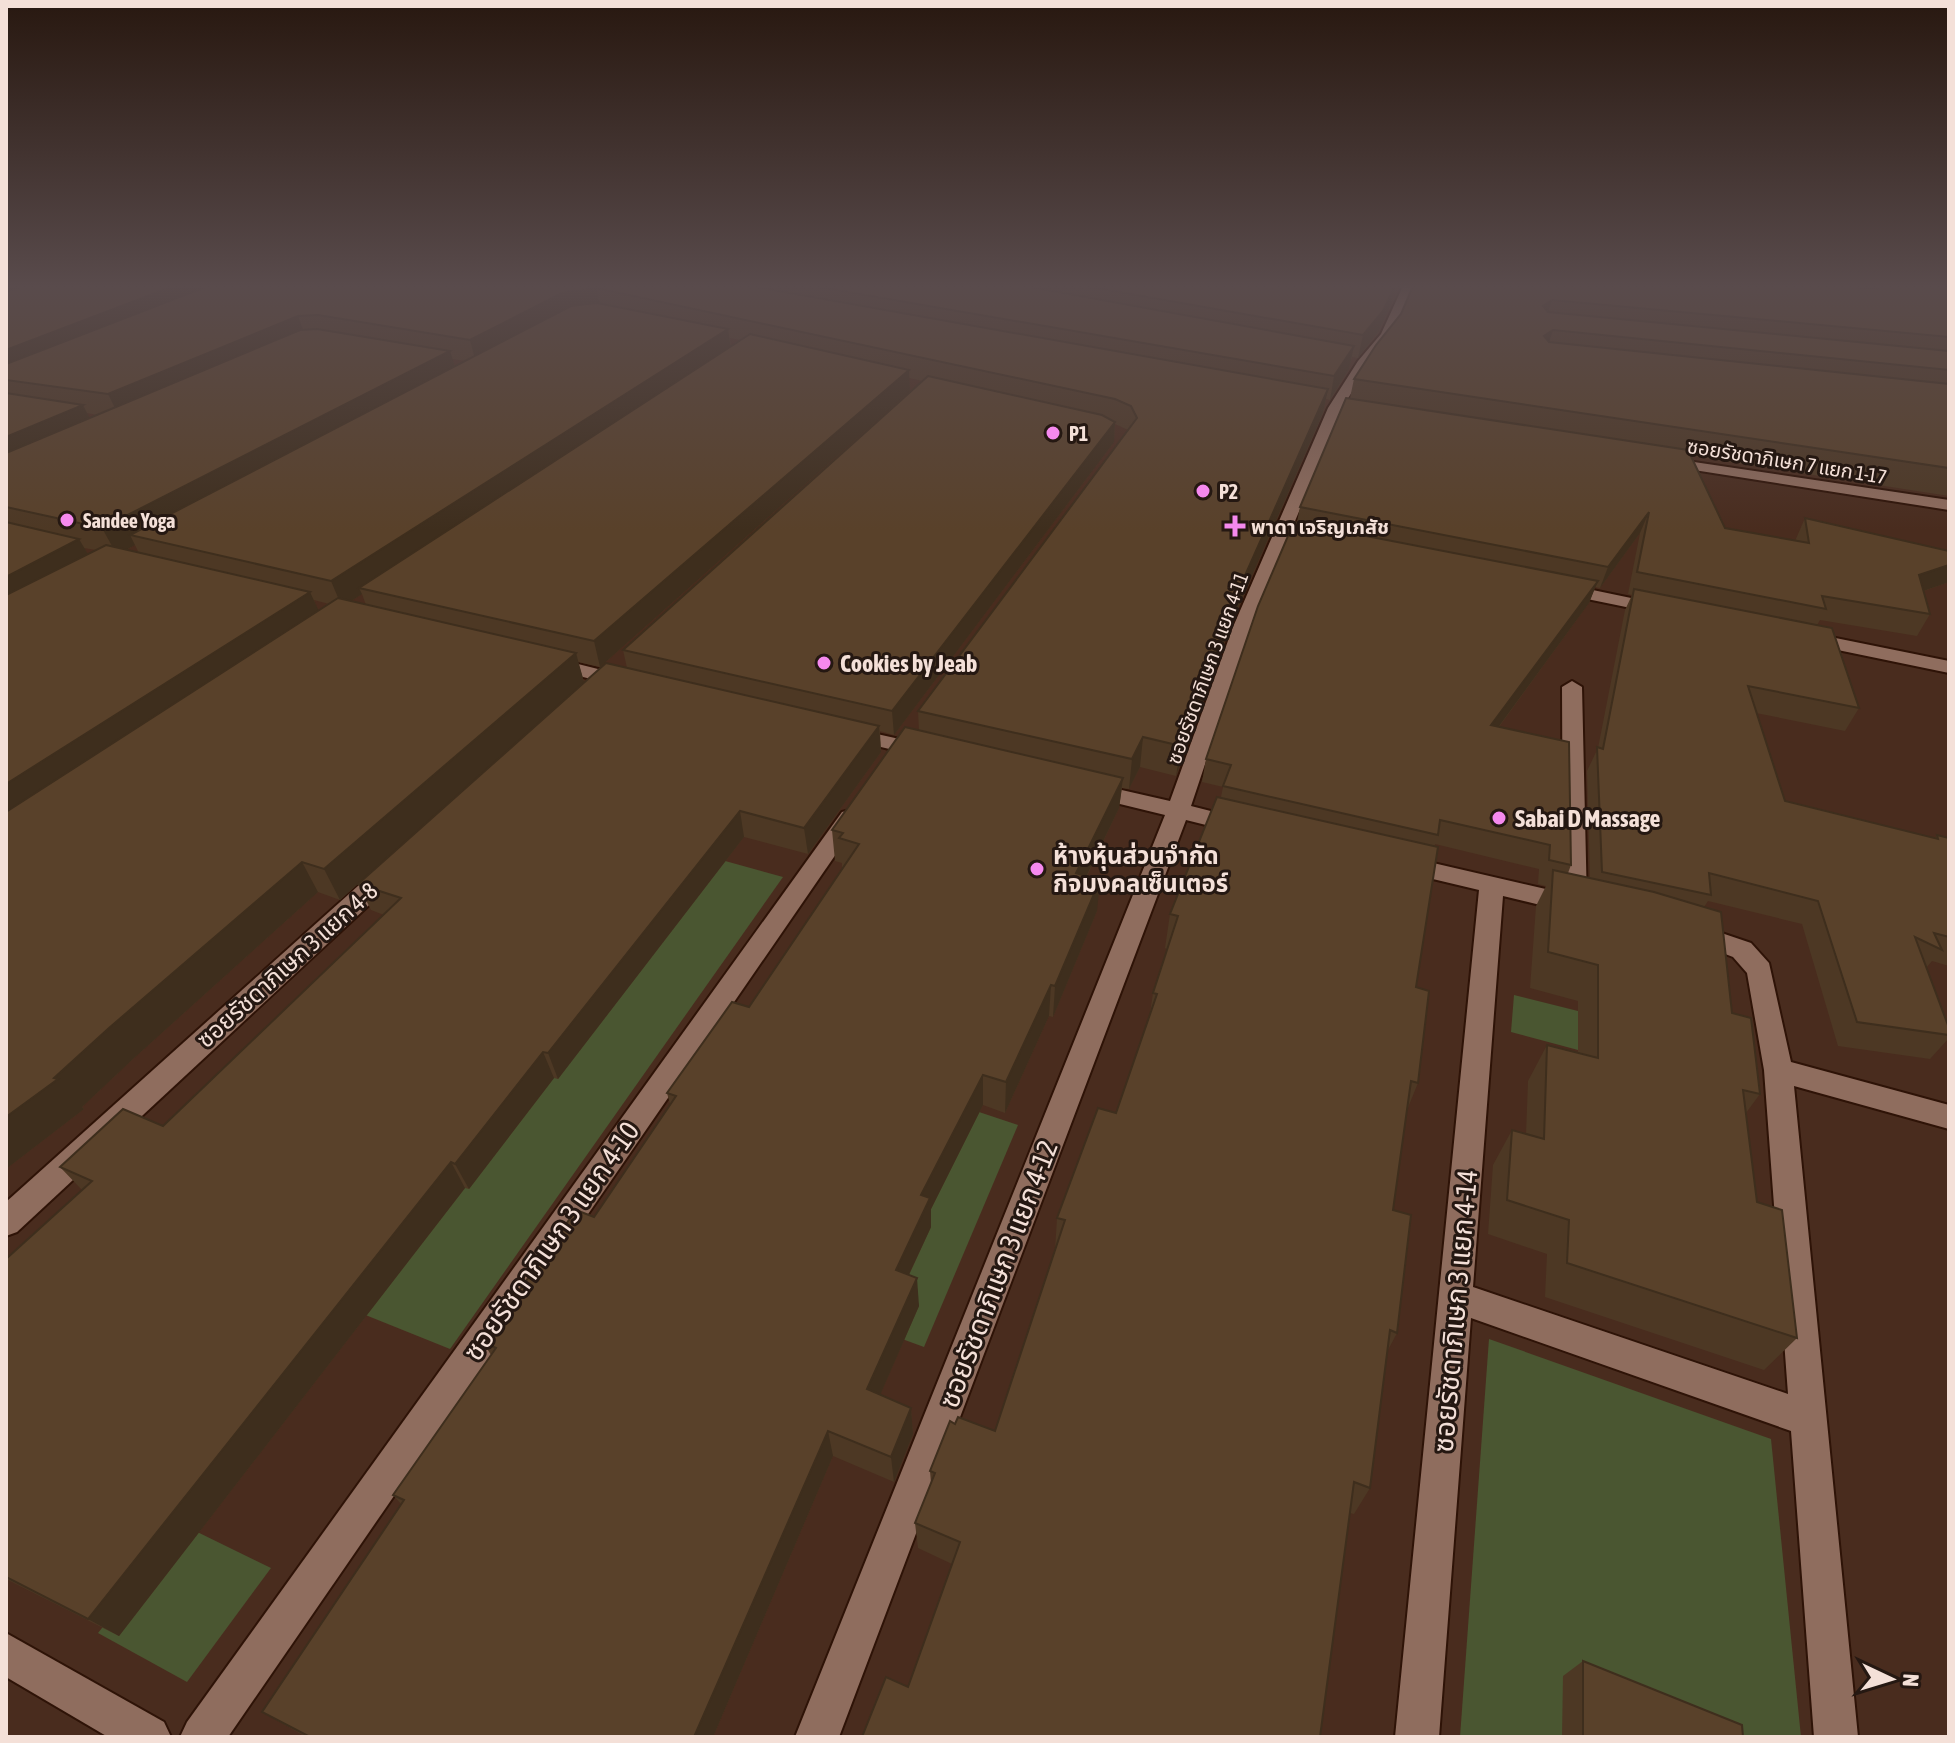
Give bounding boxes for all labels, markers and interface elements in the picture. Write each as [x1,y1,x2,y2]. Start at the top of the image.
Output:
place label: P1 [1069,422,1088,445]
marker: P1 [1044,424,1062,442]
street label: ซอยรัชดาภิเษก 7 แยก 1-17 [1686,434,1888,488]
place label: P2 [1219,480,1238,503]
marker: P2 [1194,482,1212,500]
place label: Sandee Yoga [83,509,175,532]
marker: Sandee Yoga [58,511,76,529]
place label: พาดา เจริญเภสัช [1251,515,1389,538]
marker: พาดา เจริญเภสัช [1226,517,1244,535]
street label: ซอยรัชดาภิเษก 3 แยก 4-11 [1162,569,1252,767]
place label: Cookies by Jeab [840,650,977,677]
marker: Cookies by Jeab [815,654,833,672]
place label: Sabai D Massage [1515,805,1660,832]
marker: Sabai D Massage [1490,809,1508,827]
place label: ห้างหุ้นส่วนจำกัด กิจมงคลเซ็นเตอร์ [1053,842,1228,897]
marker: ห้างหุ้นส่วนจำกัด กิจมงคลเซ็นเตอร์ [1028,860,1046,878]
street label: ซอยรัชดาภิเษก 3 แยก 4-8 [191,877,383,1053]
street label: ซอยรัชดาภิเษก 3 แยก 4-10 [457,1116,645,1366]
street label: ซอยรัชดาภิเษก 3 แยก 4-12 [932,1136,1064,1412]
street label: ซอยรัชดาภิเษก 3 แยก 4-14 [1427,1168,1483,1454]
north arrow [1851,1639,1931,1719]
text: N [1898,1673,1924,1688]

